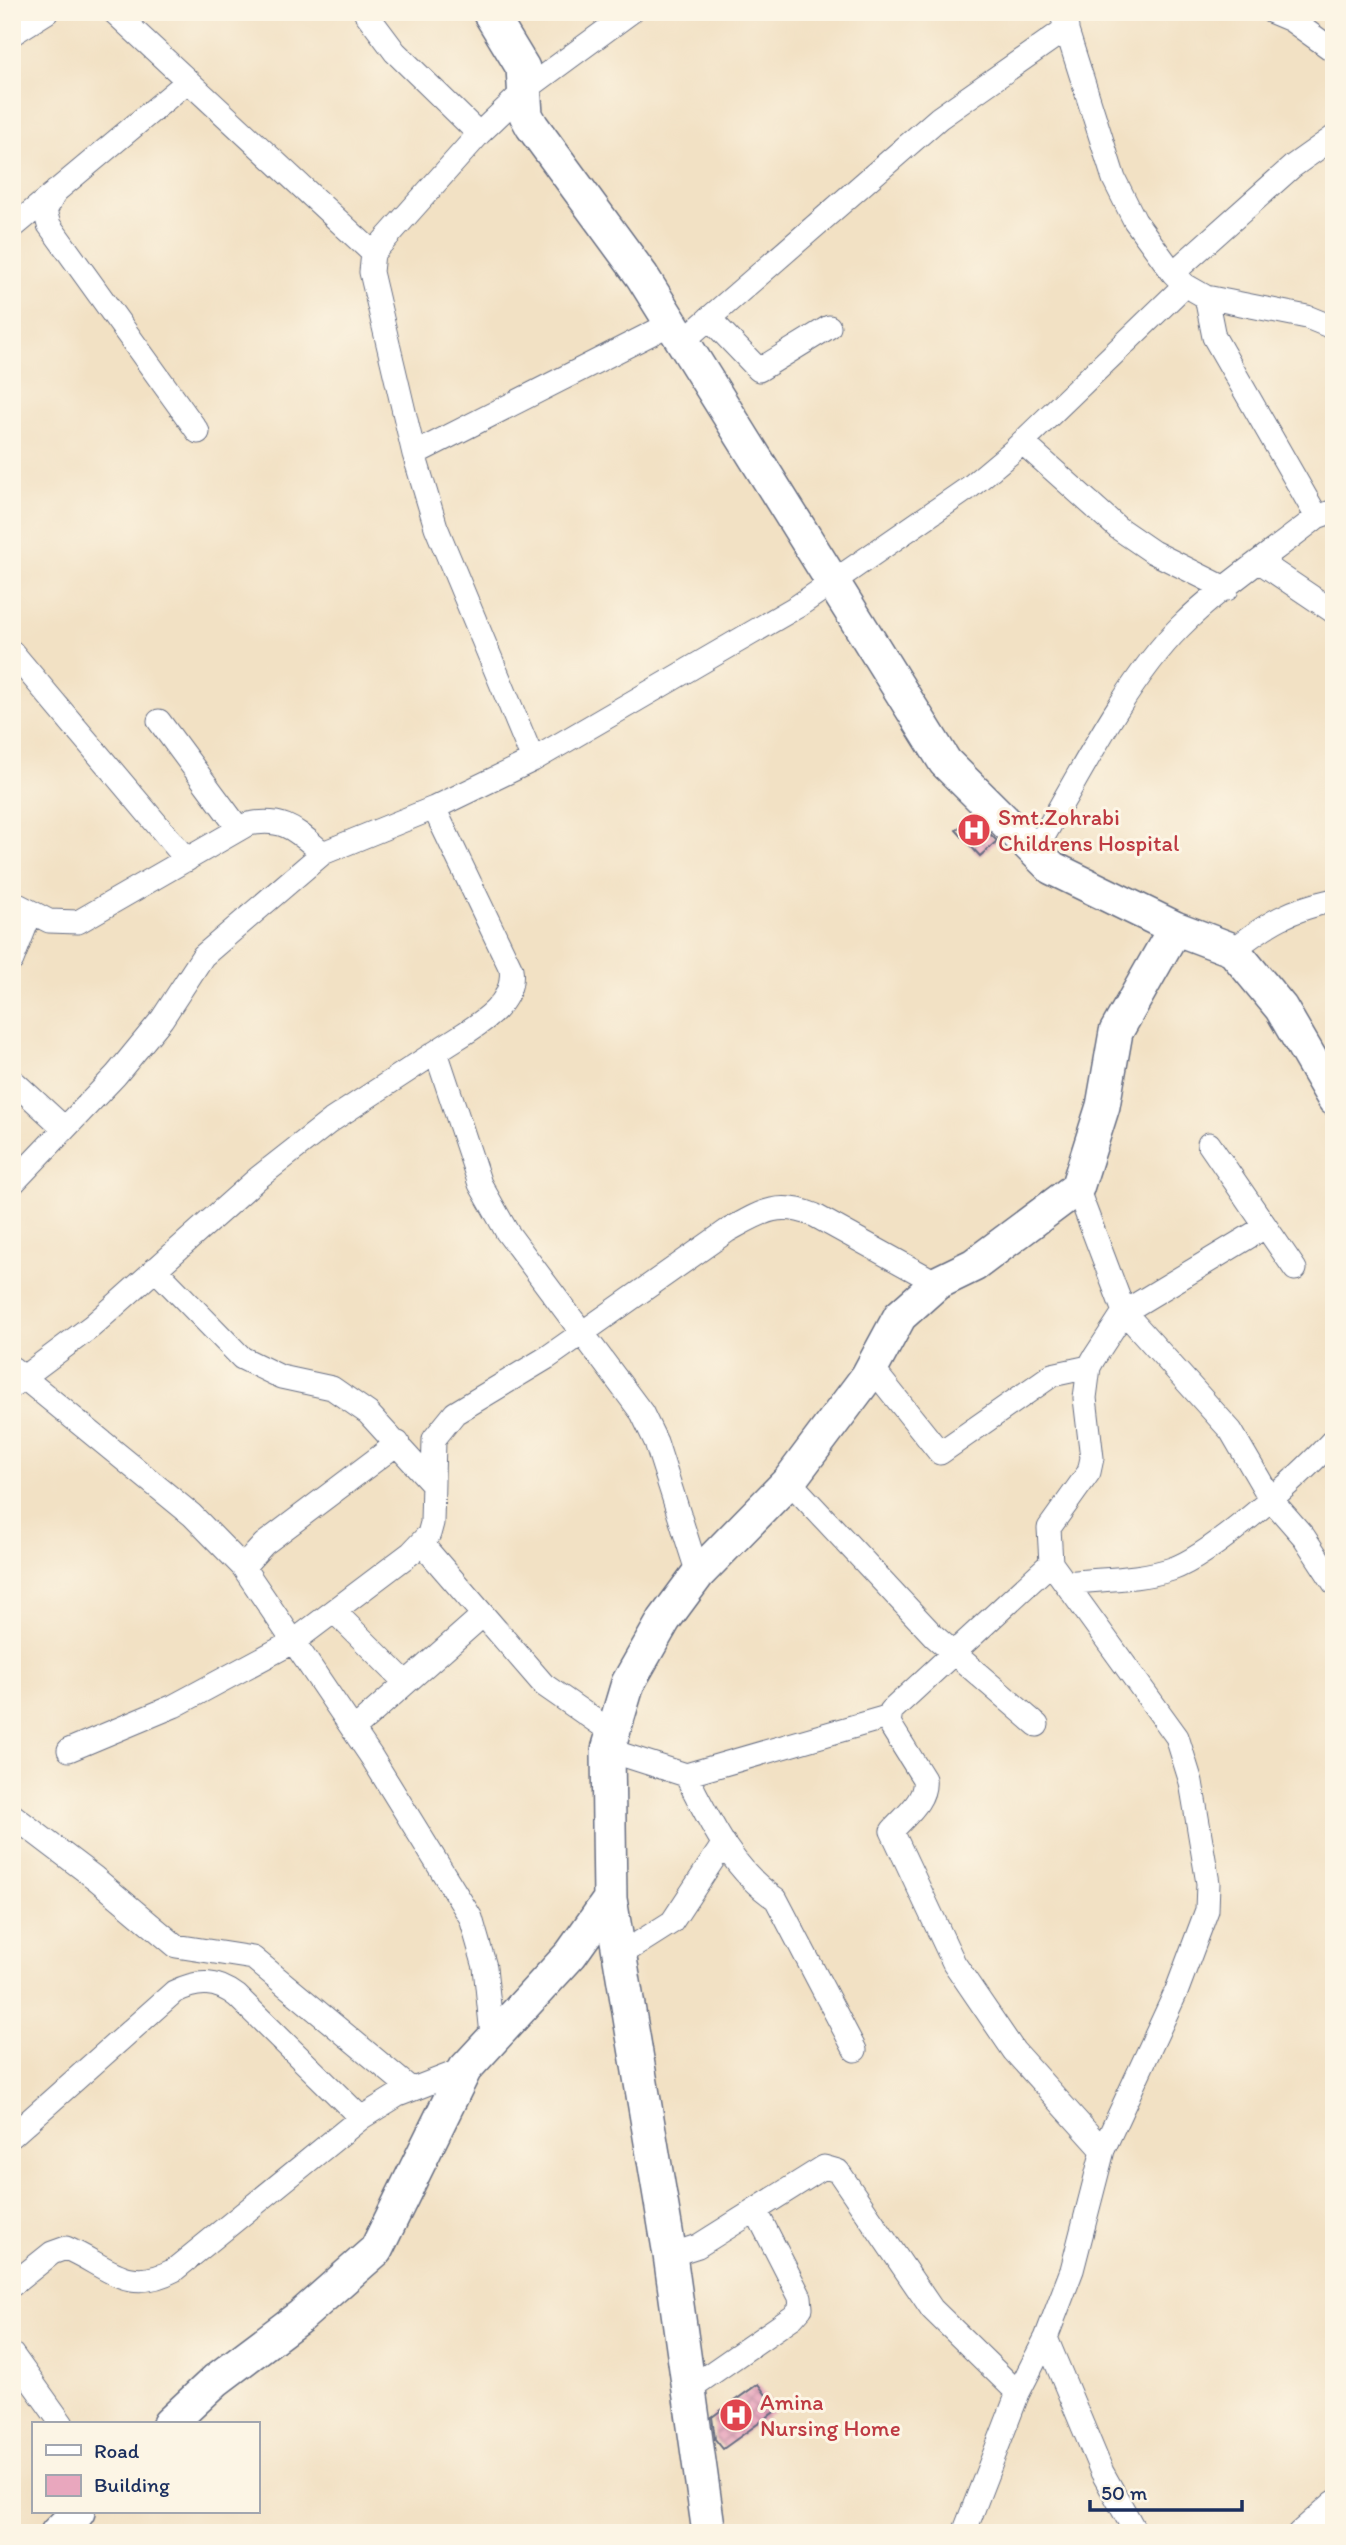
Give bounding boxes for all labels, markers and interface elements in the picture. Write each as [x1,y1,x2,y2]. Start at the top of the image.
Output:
place label: Smt.Zohrabi Childrens Hospital [998,803,1180,857]
hospital icon: Smt.Zohrabi Childrens Hospital [955,811,993,849]
place label: Amina Nursing Home [760,2388,901,2442]
hospital icon: Amina Nursing Home [717,2396,755,2434]
legend [32,2422,259,2514]
text: Road [94,2438,140,2463]
scale bar [1090,2468,1243,2512]
text: Building [94,2472,170,2497]
text: 50 m [1101,2480,1148,2505]

